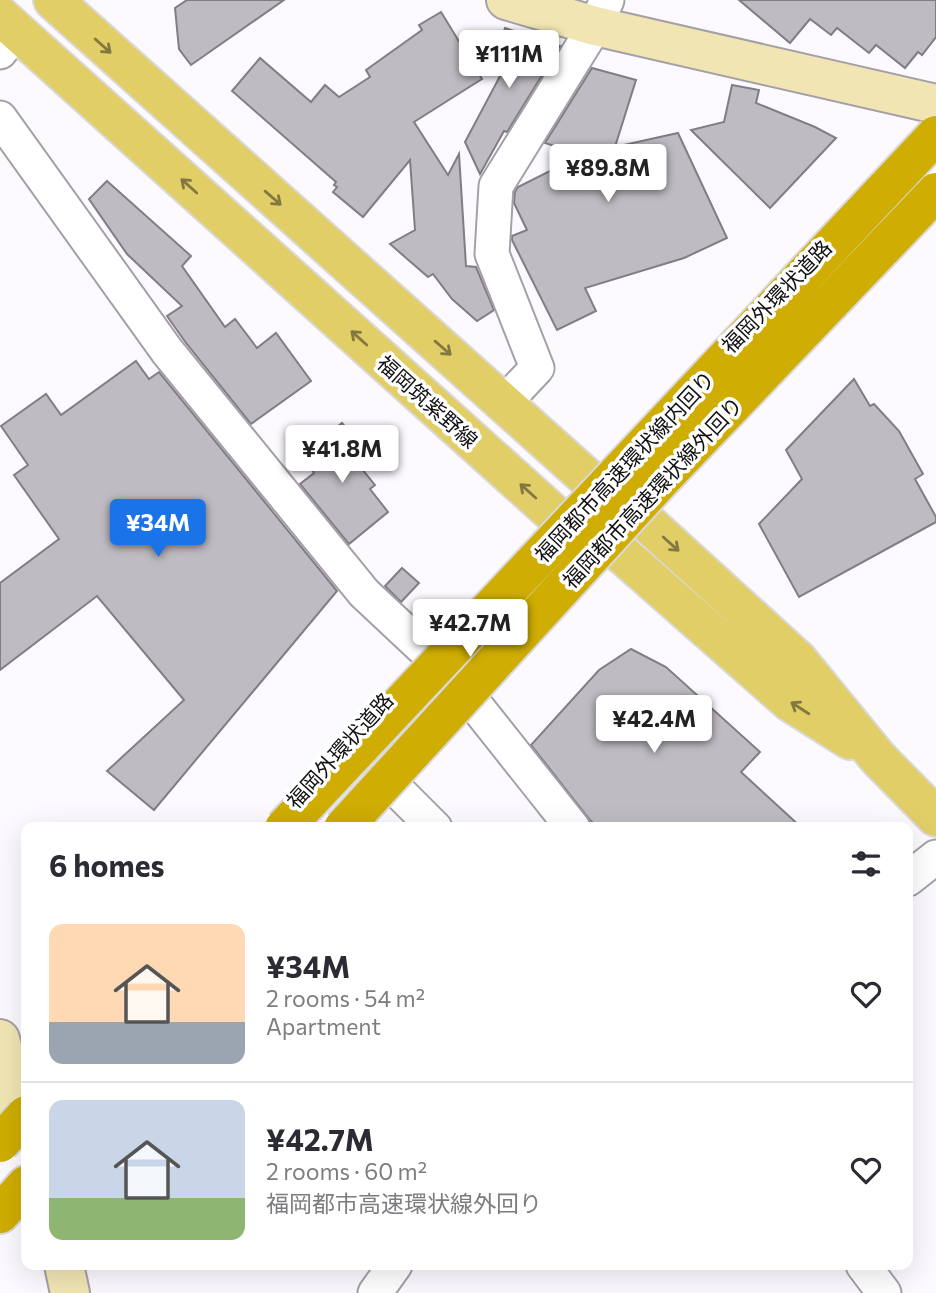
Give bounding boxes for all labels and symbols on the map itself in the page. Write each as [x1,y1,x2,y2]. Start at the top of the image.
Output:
pin: ¥111M [460,31,558,90]
one-way arrow [94,37,111,54]
pin: ¥89.8M [551,144,665,204]
one-way arrow [181,179,199,195]
one-way arrow [264,189,281,206]
street label: 福岡外環状道路 [716,234,836,358]
one-way arrow [351,330,368,347]
one-way arrow [434,340,452,356]
street label: 福岡筑紫野線 [373,350,483,452]
street label: 福岡都市高速環状線内回り [529,365,719,567]
street label: 福岡都市高速環状線外回り [557,391,747,593]
pin: ¥41.8M [285,426,399,485]
one-way arrow [520,482,537,499]
pin: ¥34M [117,500,199,559]
one-way arrow [662,536,680,552]
pin: ¥42.7M [413,600,527,659]
street label: 福岡外環状道路 [281,687,397,813]
pin: ¥42.4M [597,696,711,755]
one-way arrow [791,701,810,716]

